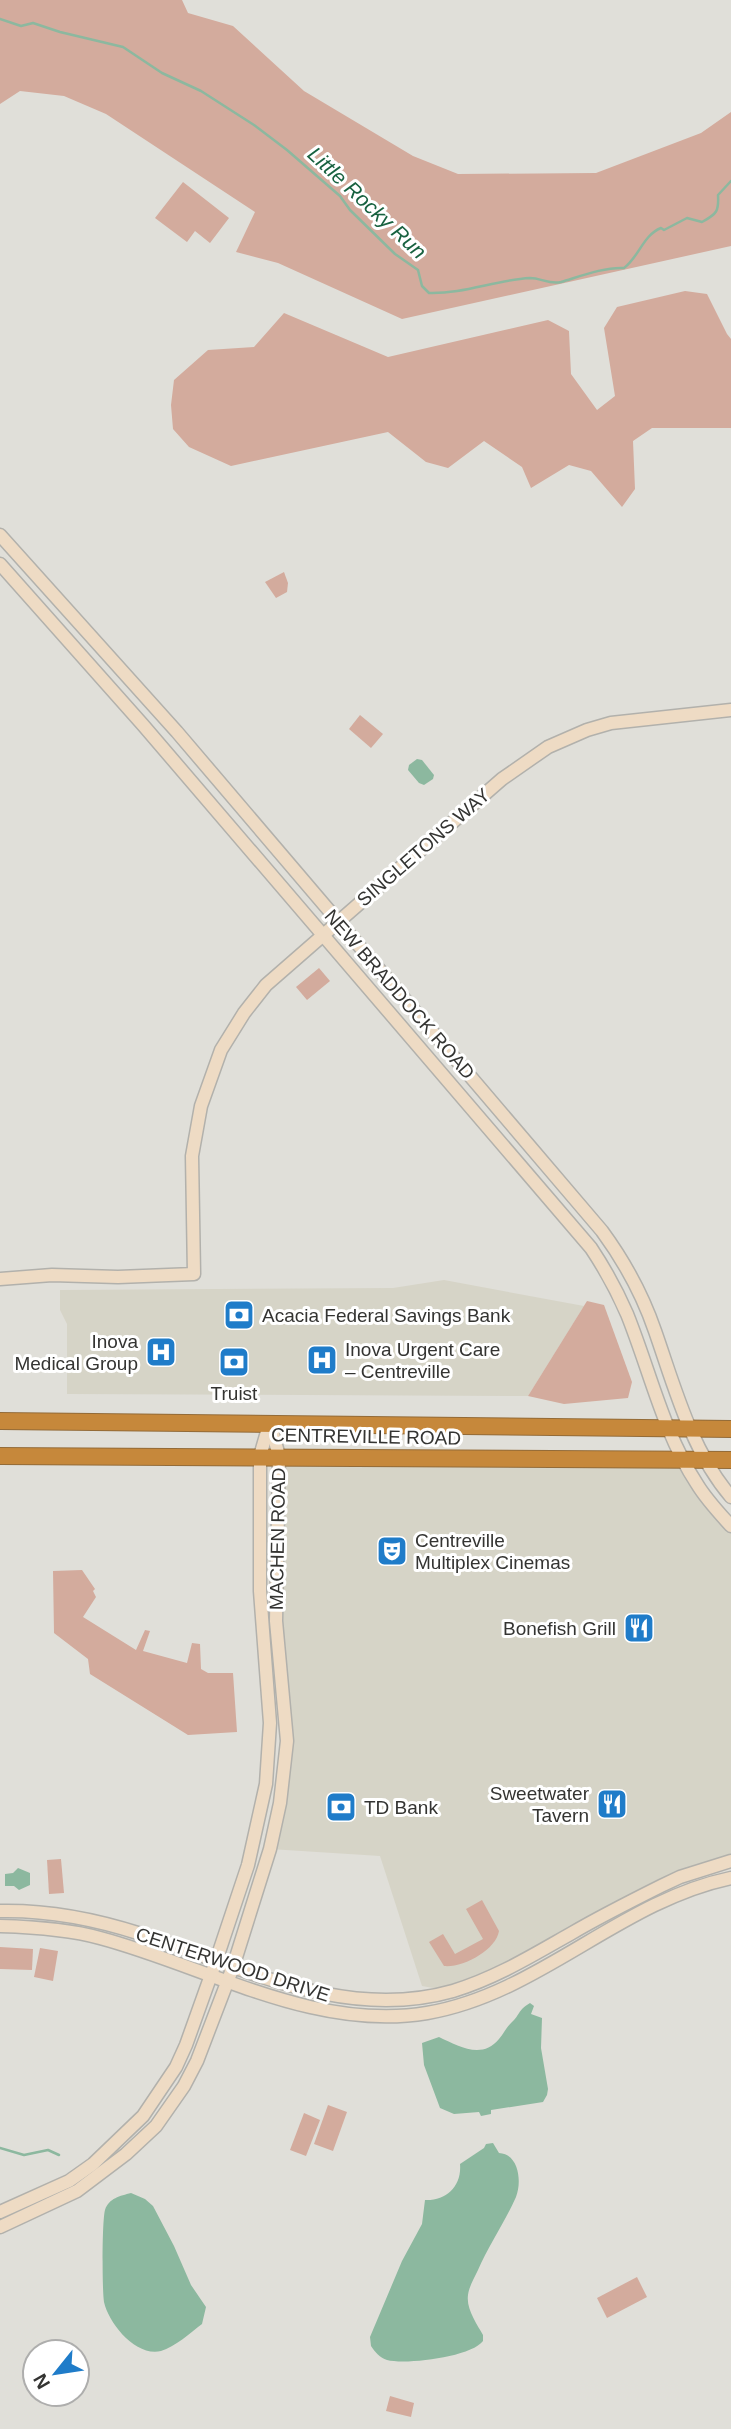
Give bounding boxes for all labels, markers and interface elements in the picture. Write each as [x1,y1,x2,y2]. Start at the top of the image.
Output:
water label: Little Rocky Run [304,142,431,263]
street label: SINGLETONS WAY [353,784,494,911]
street label: NEW BRADDOCK ROAD [320,905,479,1083]
bank icon: Acacia Federal Savings Bank [222,1298,256,1332]
place label: Acacia Federal Savings Bank [262,1305,511,1326]
place label: Inova Medical Group [14,1331,138,1374]
hospital icon: Inova Medical Group [144,1335,178,1369]
place label: Inova Urgent Care – Centreville [345,1339,500,1382]
hospital icon: Inova Urgent Care – Centreville [305,1343,339,1377]
bank icon: Truist [217,1345,251,1379]
place label: Truist [211,1383,258,1404]
street label: CENTREVILLE ROAD [271,1424,461,1449]
street label: MACHEN ROAD [266,1468,289,1610]
place label: Centreville Multiplex Cinemas [415,1530,570,1573]
theatre icon: Centreville Multiplex Cinemas [375,1534,409,1568]
restaurant icon: Bonefish Grill [622,1611,656,1645]
place label: Bonefish Grill [503,1618,616,1639]
place label: Sweetwater Tavern [490,1783,590,1826]
restaurant icon: Sweetwater Tavern [595,1787,629,1821]
bank icon: TD Bank [324,1790,358,1824]
place label: TD Bank [364,1797,438,1818]
street label: CENTERWOOD DRIVE [133,1923,332,2006]
north arrow [21,2338,91,2408]
text: N [29,2370,54,2392]

